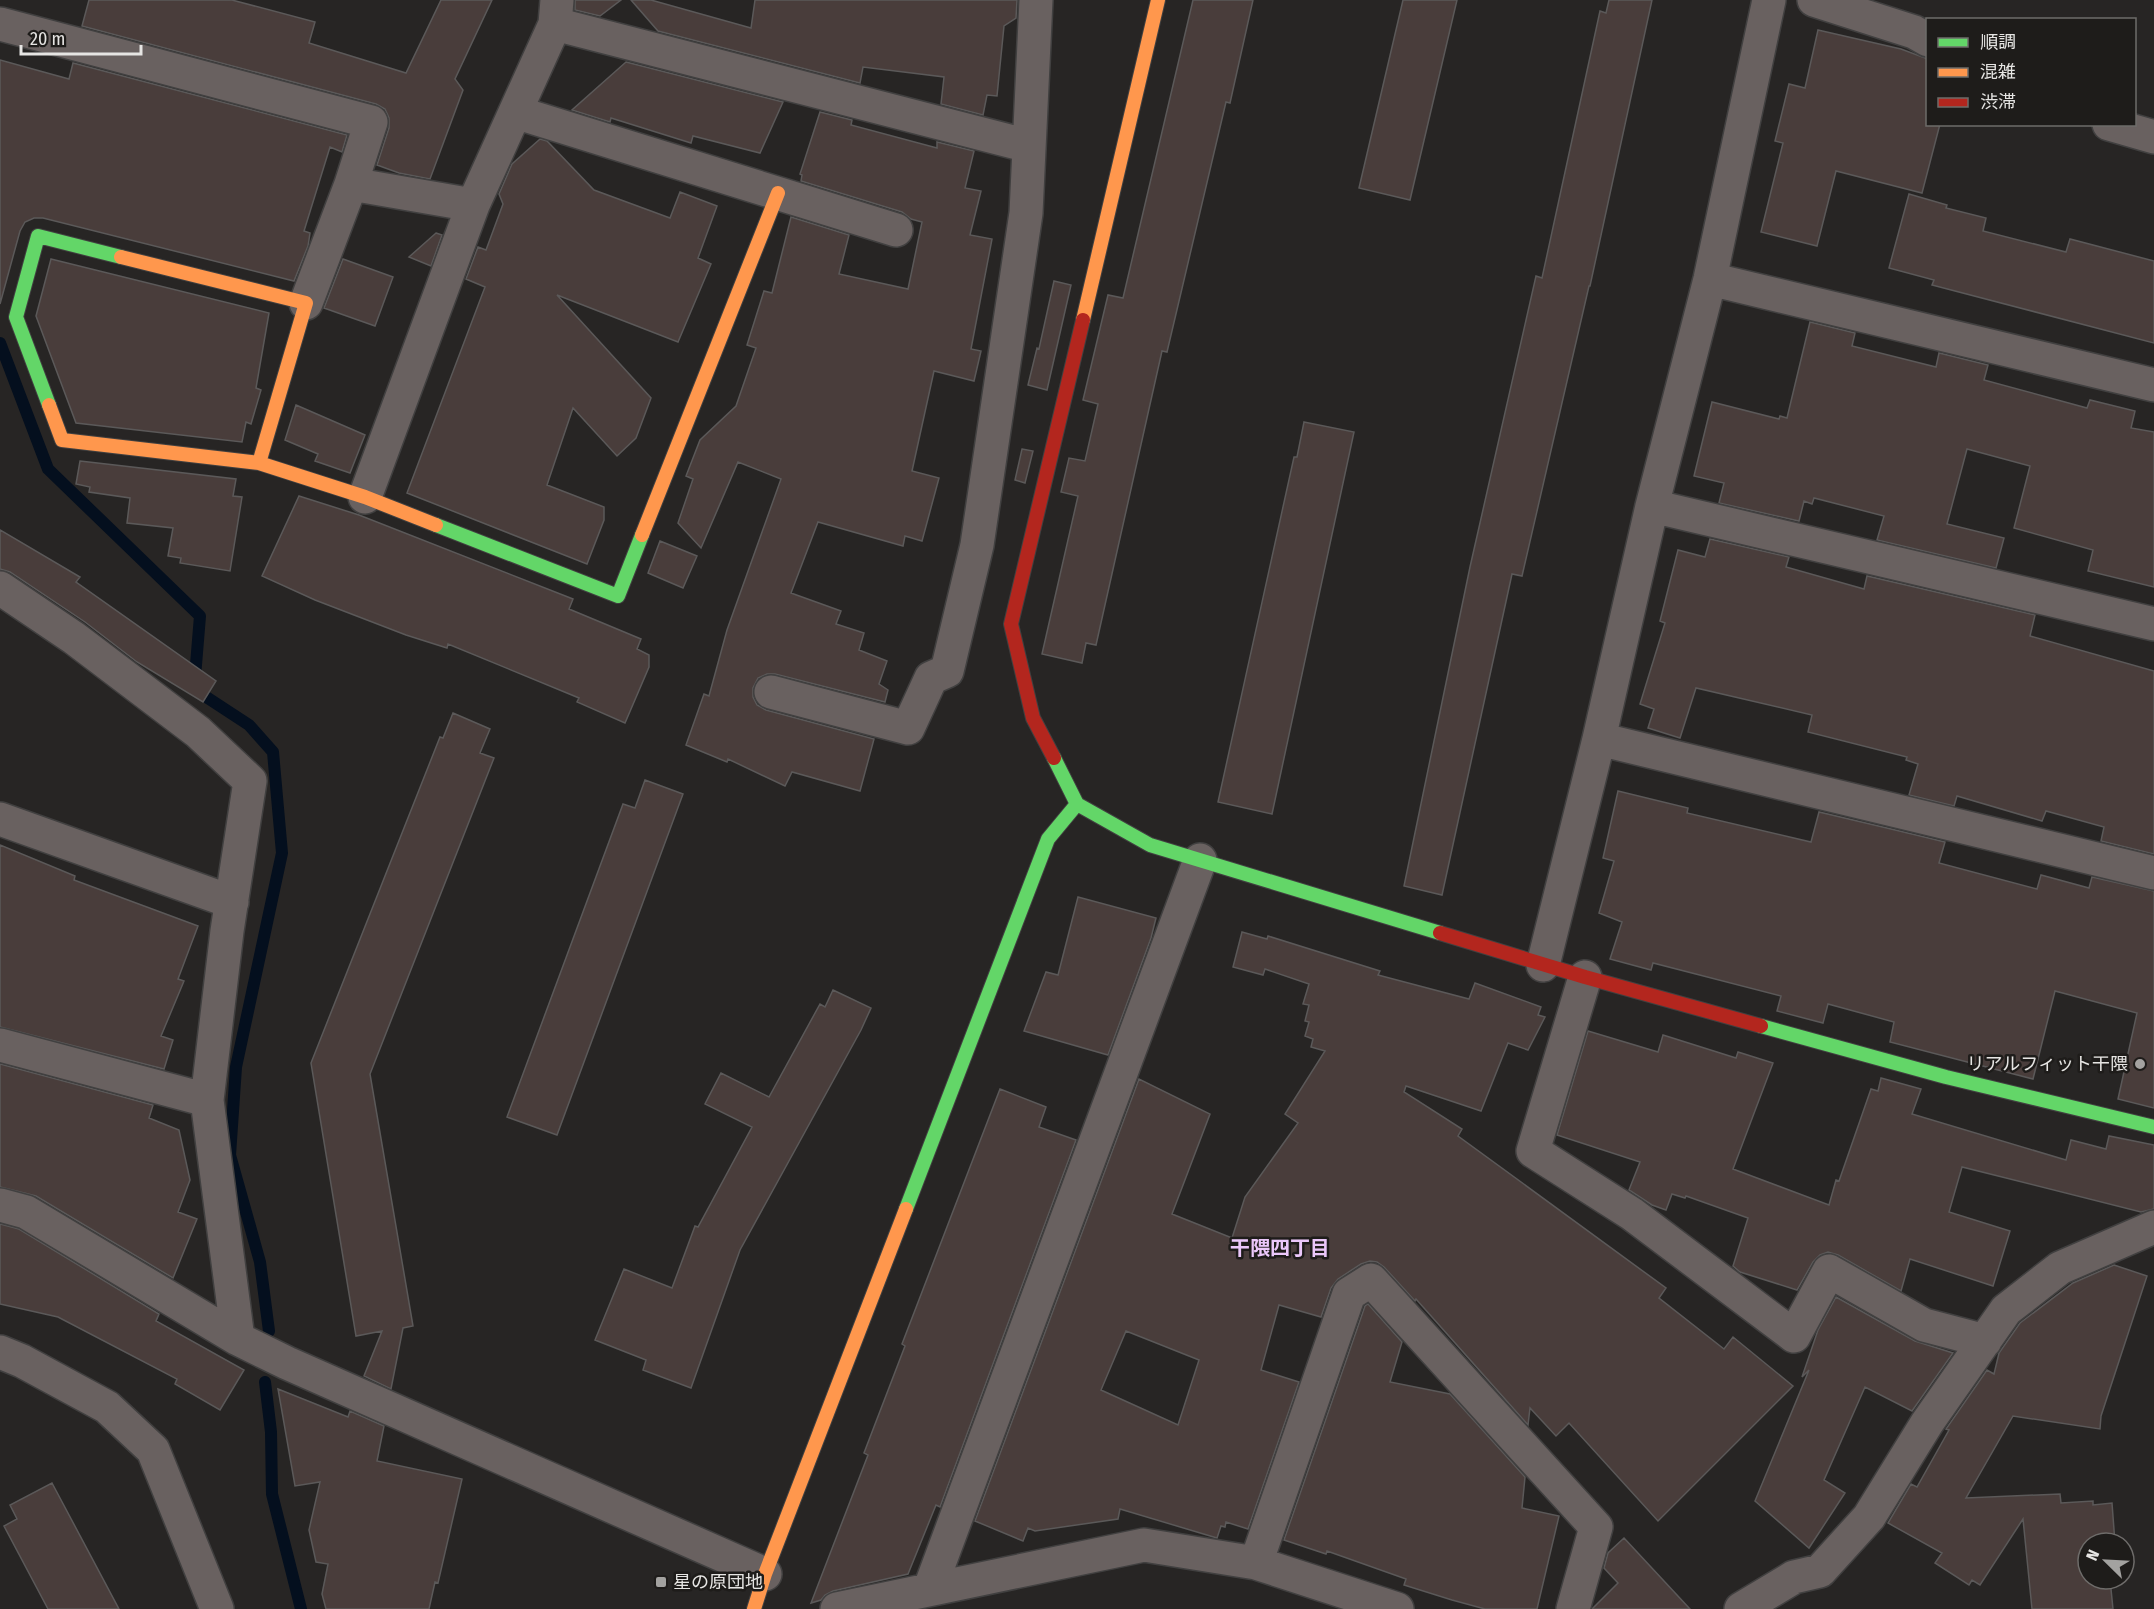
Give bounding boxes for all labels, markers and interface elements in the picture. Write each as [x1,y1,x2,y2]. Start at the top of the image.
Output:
scale bar [21,18,141,56]
legend [1926,18,2136,126]
text: 20 m [30,28,65,50]
text: 順調 [1980,31,2016,53]
text: 混雑 [1980,61,2016,83]
text: 渋滞 [1980,91,2016,113]
place label: リアルフィット干隈 [1967,1053,2128,1075]
marker: リアルフィット干隈 [2133,1057,2147,1071]
district label: 干隈四丁目 [1230,1236,1330,1260]
north arrow [2076,1531,2136,1591]
text: N [2082,1547,2103,1563]
place label: 星の原団地 [673,1571,763,1593]
marker: 星の原団地 [654,1575,668,1589]

